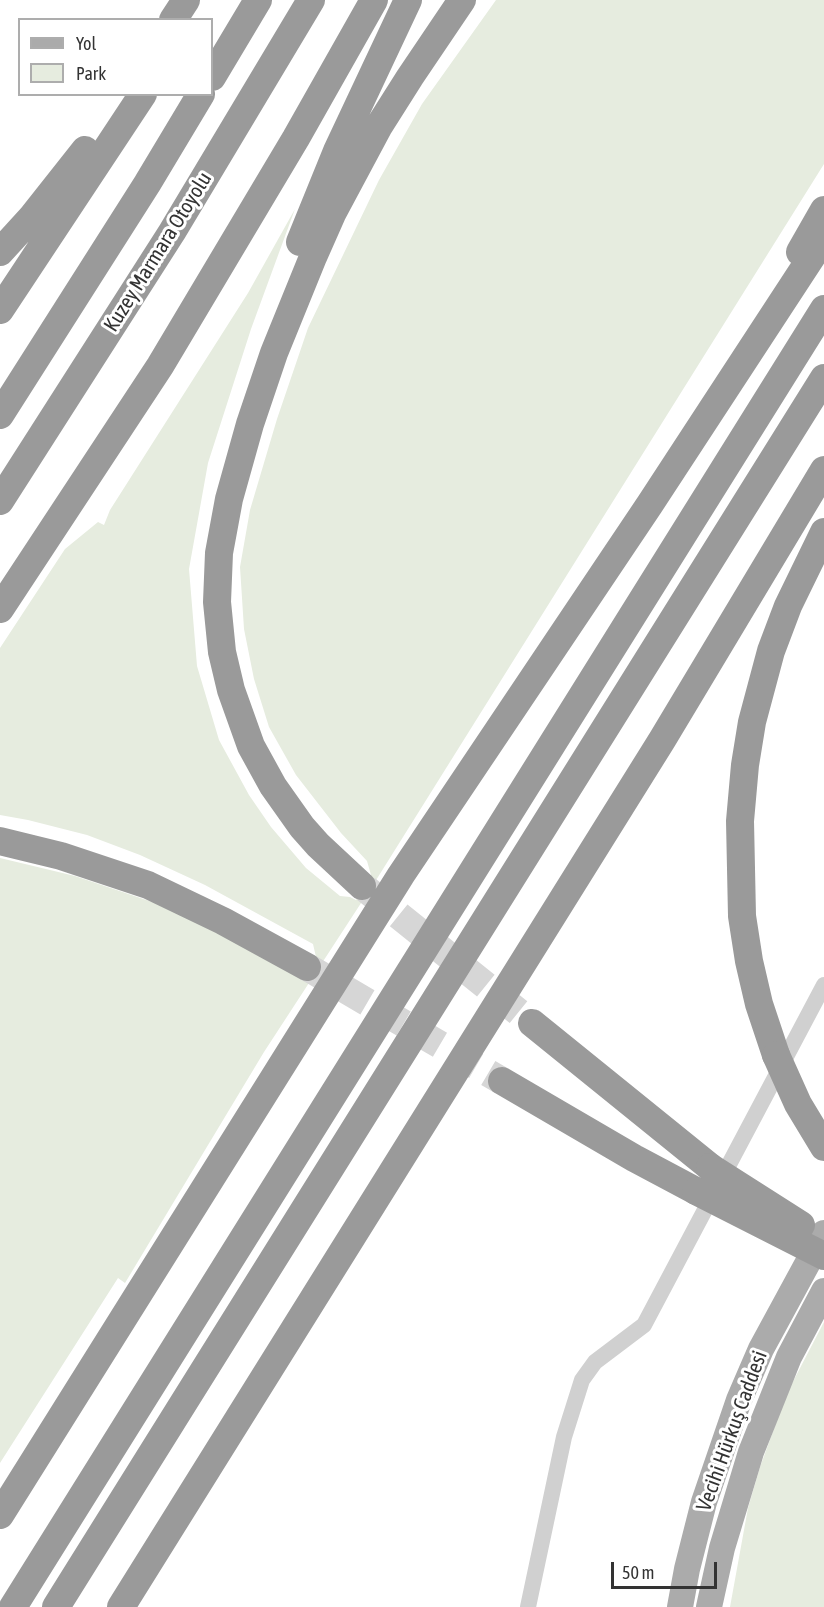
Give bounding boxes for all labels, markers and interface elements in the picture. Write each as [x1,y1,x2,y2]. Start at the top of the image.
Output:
legend [18,18,213,96]
text: Yol [76,33,96,54]
text: Park [76,63,106,84]
street label: Kuzey Marmara Otoyolu [99,167,217,337]
street label: Vecihi Hürkuş Caddesi [691,1347,773,1515]
scale bar [614,1550,720,1588]
text: 50 m [622,1562,654,1583]

